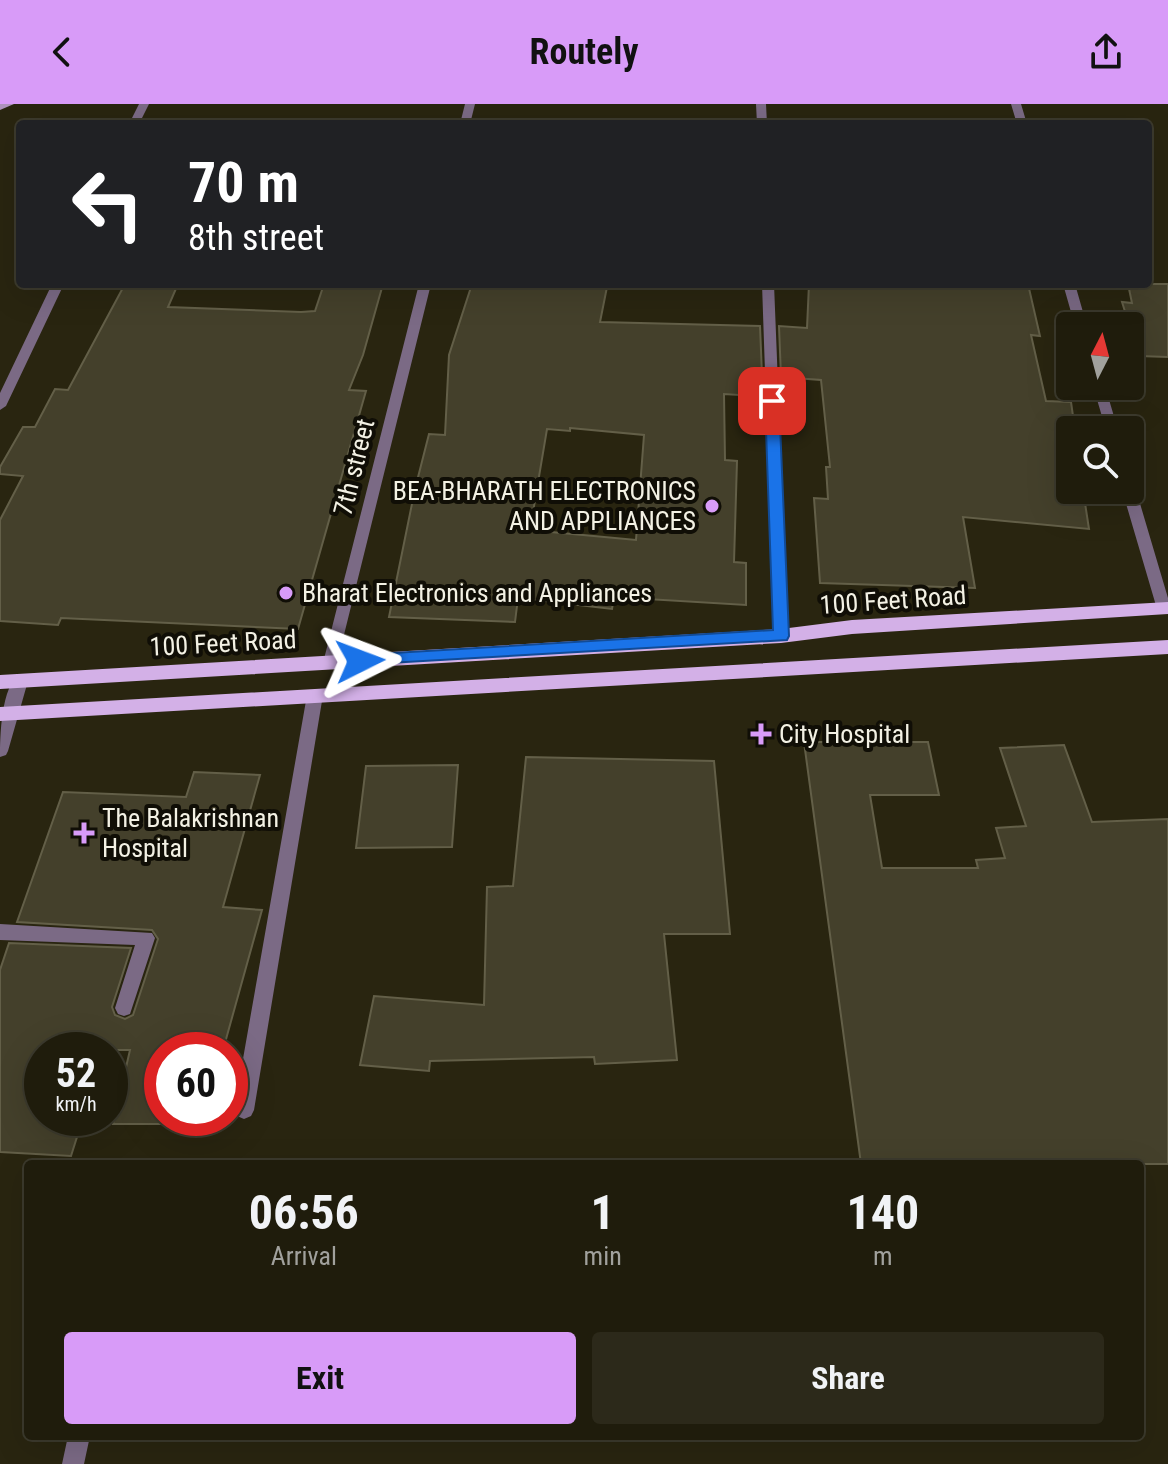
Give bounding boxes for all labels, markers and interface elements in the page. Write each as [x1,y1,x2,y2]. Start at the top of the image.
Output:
icon: back [40,30,84,74]
icon: share [1084,30,1128,74]
text: Routely [530,31,638,73]
text: 70 m [188,150,299,216]
icon: left [56,152,160,256]
text: 8th street [188,217,324,259]
north arrow [1056,312,1144,400]
map controls [1056,312,1144,504]
pin [738,367,806,435]
icon: arrive [750,379,794,423]
street label: 7th street [328,416,380,518]
button: search [1056,416,1144,504]
place label: BEA-BHARATH ELECTRONICS AND APPLIANCES [393,476,696,536]
marker: BEA-BHARATH ELECTRONICS AND APPLIANCES [703,497,721,515]
place label: Bharat Electronics and Appliances [302,578,652,608]
street label: 100 Feet Road [819,580,967,620]
marker: Bharat Electronics and Appliances [277,584,295,602]
position arrow [318,619,402,703]
street label: 100 Feet Road [149,624,297,662]
place label: City Hospital [779,719,910,749]
marker: City Hospital [750,723,772,745]
place label: The Balakrishnan Hospital [102,803,279,863]
marker: The Balakrishnan Hospital [73,822,95,844]
speed limit sign: 60 [144,1032,248,1136]
text: 52 [56,1050,96,1097]
text: km/h [55,1092,97,1116]
text: 06:56 [249,1184,359,1241]
text: 1 [591,1184,615,1241]
text: 140 [846,1184,919,1241]
text: Arrival [271,1241,337,1271]
text: min [584,1241,622,1271]
text: m [873,1241,893,1271]
button: Exit [64,1332,576,1424]
button: Share [592,1332,1104,1424]

